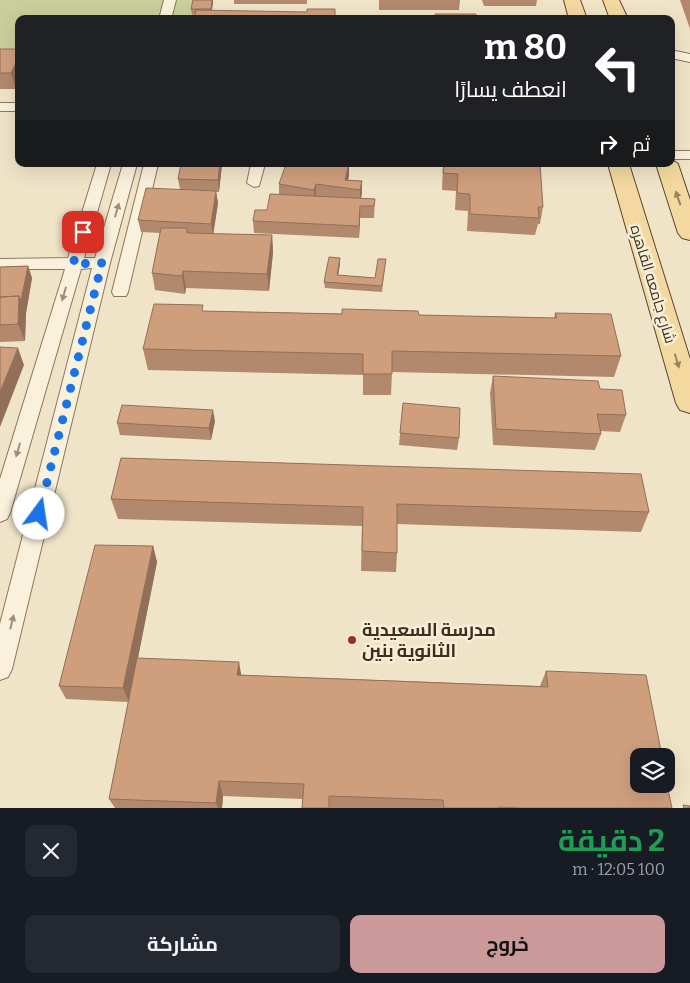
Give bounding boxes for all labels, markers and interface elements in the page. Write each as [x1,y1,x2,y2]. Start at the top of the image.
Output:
text: 80 m [484,26,567,68]
icon: left [585,35,650,100]
text: انعطف يسارًا [454,76,567,103]
icon: right [594,130,622,158]
text: ثم [632,133,650,156]
one-way arrow [674,191,682,206]
one-way arrow [114,202,122,217]
pin [62,211,104,253]
icon: arrive [69,218,97,246]
street label: شارع جامعه القاهره [624,223,680,346]
one-way arrow [59,286,67,301]
one-way arrow [674,354,681,369]
one-way arrow [14,442,22,457]
position arrow [12,487,64,539]
one-way arrow [8,614,16,629]
place label: مدرسة السعيدية الثانوية بنين [362,619,496,662]
marker: مدرسة السعيدية الثانوية بنين [346,634,358,646]
map controls [630,748,675,793]
button: layers [630,748,675,793]
text: 2 دقيقة [558,823,665,859]
button: close [25,825,77,877]
text: 100 m · 12:05 [572,860,665,879]
button: مشاركة [25,915,340,973]
button: خروج [350,915,665,973]

